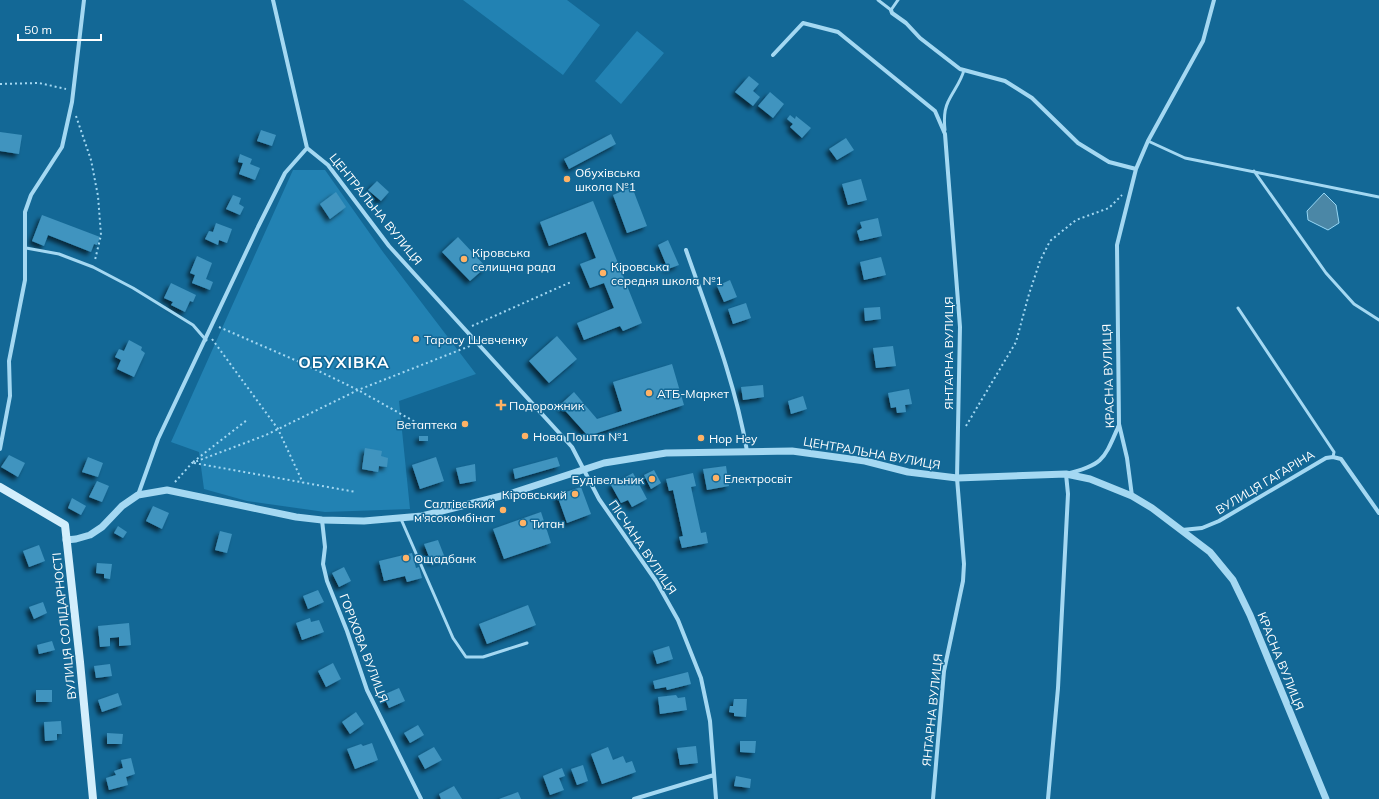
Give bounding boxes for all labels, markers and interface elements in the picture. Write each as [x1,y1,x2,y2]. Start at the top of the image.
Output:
scale bar [18,16,101,42]
text: 50 m [24,22,52,37]
street label: ЦЕНТРАЛЬНА ВУЛИЦЯ [326,150,426,268]
place label: Обухівська школа №1 [575,165,640,194]
marker: Обухівська школа №1 [562,174,572,184]
place label: Кіровська селищна рада [472,245,556,274]
marker: Кіровська селищна рада [459,254,469,264]
place label: Кіровська середня школа №1 [611,259,723,288]
marker: Кіровська середня школа №1 [598,268,608,278]
street label: ЯНТАРНА ВУЛИЦЯ [941,296,956,410]
street label: КРАСНА ВУЛИЦЯ [1099,324,1117,428]
place label: Тарасу Шевченку [424,332,528,347]
marker: Тарасу Шевченку [411,334,421,344]
district label: ОБУХІВКА [298,352,390,372]
place label: АТБ-Маркет [657,386,729,401]
marker: АТБ-Маркет [644,388,654,398]
place label: Подорожник [509,398,585,413]
marker: Подорожник [496,400,506,410]
place label: Ветаптека [396,417,457,432]
marker: Ветаптека [460,419,470,429]
place label: Нова Пошта №1 [533,429,628,444]
marker: Нова Пошта №1 [520,431,530,441]
place label: Hop Hey [709,431,758,446]
marker: Hop Hey [696,433,706,443]
street label: ЦЕНТРАЛЬНА ВУЛИЦЯ [802,434,942,472]
street label: ВУЛИЦЯ ГАГАРІНА [1213,446,1317,517]
place label: Електросвіт [724,471,793,486]
place label: Будівельник [572,472,645,487]
marker: Електросвіт [711,473,721,483]
marker: Будівельник [647,474,657,484]
place label: Кіровський [502,487,567,502]
marker: Кіровський [570,489,580,499]
place label: Салтівський м'ясокомбінат [414,496,496,525]
street label: ПІСЧАНА ВУЛИЦЯ [606,497,680,597]
marker: Салтівський м'ясокомбінат [498,505,508,515]
place label: Титан [531,516,564,531]
marker: Титан [518,518,528,528]
place label: Ощадбанк [414,551,476,566]
street label: ВУЛИЦЯ СОЛІДАРНОСТІ [49,552,79,700]
marker: Ощадбанк [401,553,411,563]
street label: ГОРІХОВА ВУЛИЦЯ [336,591,392,705]
street label: КРАСНА ВУЛИЦЯ [1254,610,1308,712]
street label: ЯНТАРНА ВУЛИЦЯ [919,653,945,767]

